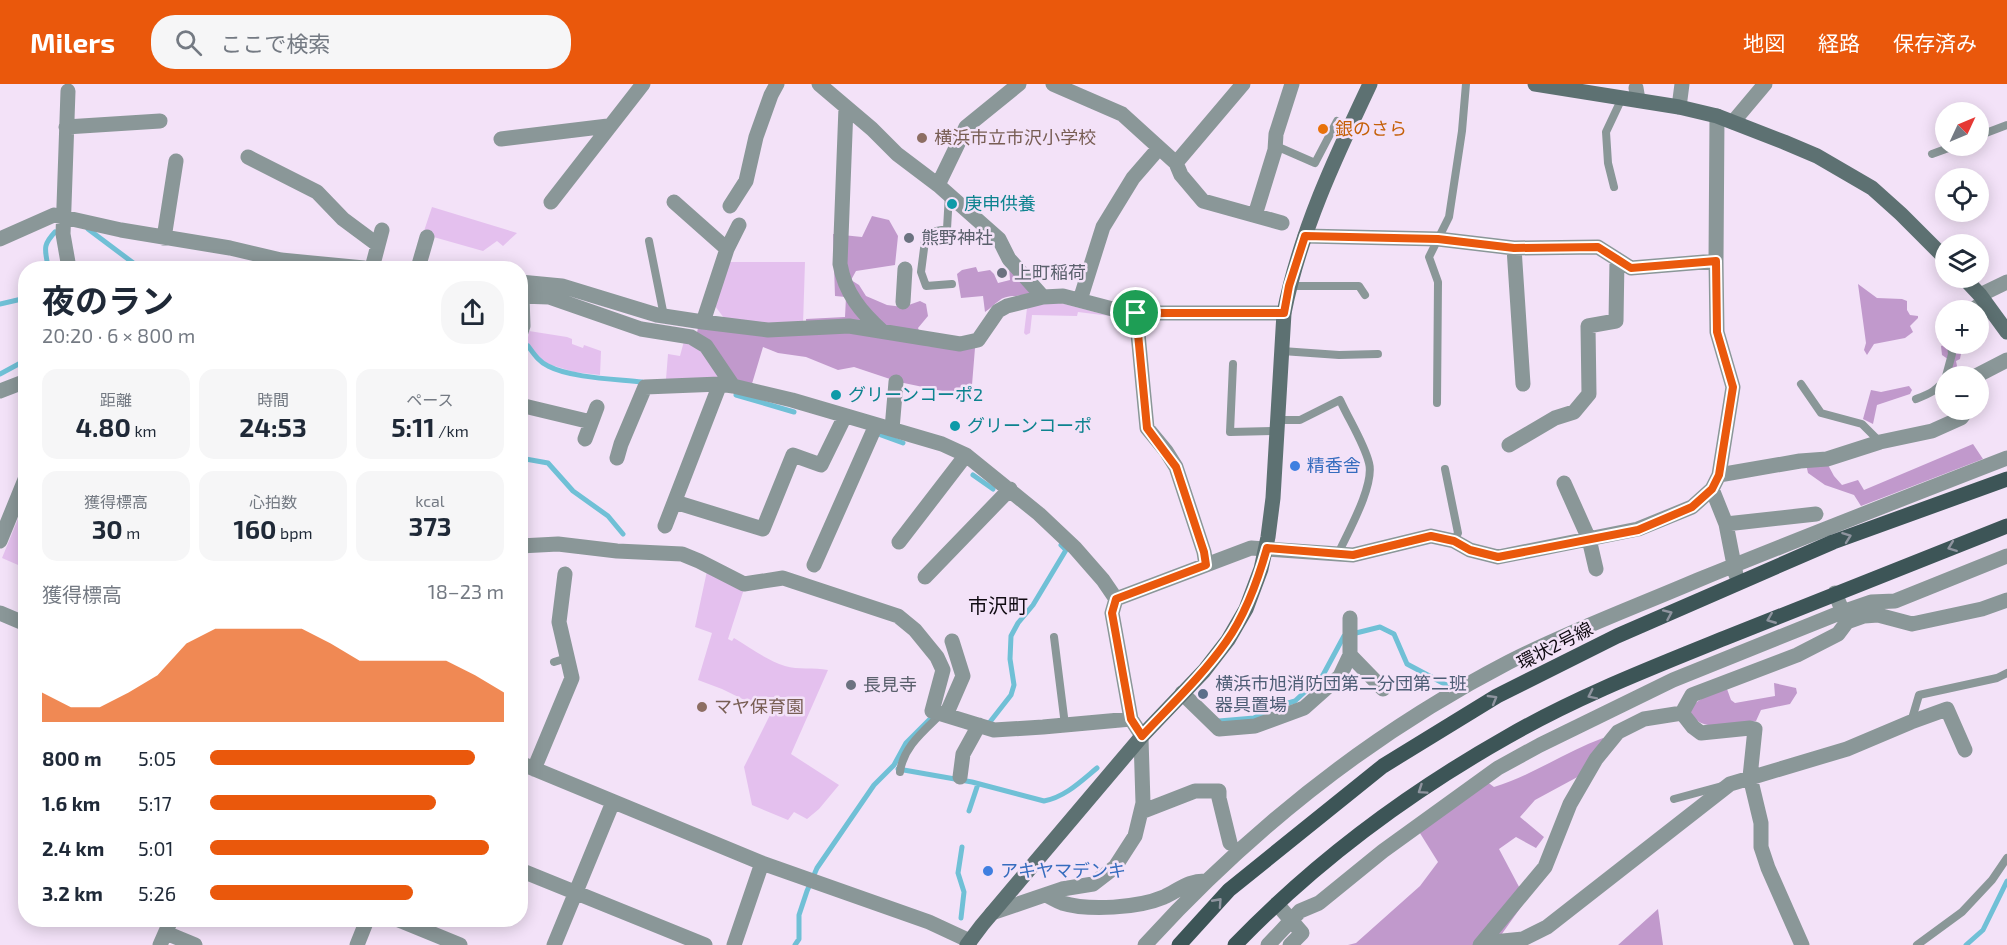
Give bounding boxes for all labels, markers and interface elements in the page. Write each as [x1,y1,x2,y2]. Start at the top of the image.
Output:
search box [151,15,571,69]
text: Milers [30,25,115,59]
icon: search [172,26,205,59]
text: ここで検索 [220,30,330,56]
text: 地図 [1743,30,1785,55]
text: 経路 [1818,30,1860,55]
text: 保存済み [1893,30,1977,55]
north arrow [1935,102,1989,156]
map controls [1935,102,1989,420]
place label: 銀のさら [1335,117,1407,139]
marker: 銀のさら [1316,122,1330,136]
place label: 横浜市立市沢小学校 [934,126,1096,148]
marker: 横浜市立市沢小学校 [915,131,929,145]
button: locate [1935,168,1989,222]
place label: 庚申供養 [964,192,1036,214]
marker: 庚申供養 [945,197,959,211]
place label: 熊野神社 [921,226,993,248]
marker: 熊野神社 [902,231,916,245]
button: layers [1935,234,1989,288]
place label: 上町稲荷 [1014,261,1086,283]
marker: 上町稲荷 [995,266,1009,280]
text: 夜のラン [42,280,174,320]
button: share [441,281,504,344]
pin [1110,287,1161,338]
icon: arrive [1119,296,1152,329]
button: + [1935,300,1989,354]
text: 20:20 · 6 × 800 m [42,323,195,347]
button: − [1935,366,1989,420]
place label: グリーンコーポ2 [848,383,983,405]
marker: グリーンコーポ2 [829,388,843,402]
text: 距離 [100,390,132,409]
text: 時間 [257,390,289,409]
text: ペース [406,390,454,409]
text: 4.80 [75,411,131,442]
text: 24:53 [239,411,307,442]
text: 5:11 [391,411,435,442]
place label: グリーンコーポ [967,414,1092,436]
marker: グリーンコーポ [948,419,962,433]
text: km [131,421,157,440]
text: /km [435,421,469,440]
place label: 精香舎 [1307,454,1361,476]
marker: 精香舎 [1288,459,1302,473]
text: kcal [415,491,445,510]
text: 獲得標高 [84,492,148,511]
text: 心拍数 [249,492,297,511]
text: 373 [408,510,452,541]
text: 30 [92,513,123,544]
text: 160 [234,513,277,544]
text: m [123,523,140,542]
text: bpm [277,523,312,542]
one-way arrow [1841,532,1852,544]
one-way arrow [1948,540,1958,553]
text: 18–23 m [428,579,504,603]
text: 獲得標高 [42,582,122,606]
district label: 市沢町 [968,593,1028,617]
one-way arrow [1661,609,1672,621]
one-way arrow [1766,612,1777,624]
street label: 環状2号線 [1513,617,1596,674]
place label: 横浜市旭消防団第二分団第二班 器具置場 [1215,672,1467,715]
place label: 長見寺 [863,673,917,695]
marker: 長見寺 [844,678,858,692]
marker: 横浜市旭消防団第二分団第二班 器具置場 [1196,687,1210,701]
one-way arrow [1587,688,1598,699]
place label: マヤ保育園 [714,695,804,717]
one-way arrow [1486,695,1497,707]
marker: マヤ保育園 [695,700,709,714]
text: 800 m [42,746,102,770]
text: 5:05 [138,746,176,770]
one-way arrow [1418,783,1428,795]
text: 1.6 km [42,791,100,815]
text: 5:17 [138,791,172,815]
text: 2.4 km [42,836,104,860]
text: 5:01 [138,836,173,860]
place label: アキヤマデンキ [1000,859,1126,881]
marker: アキヤマデンキ [981,864,995,878]
text: 3.2 km [42,881,103,905]
text: 5:26 [138,881,176,905]
one-way arrow [1211,898,1222,908]

